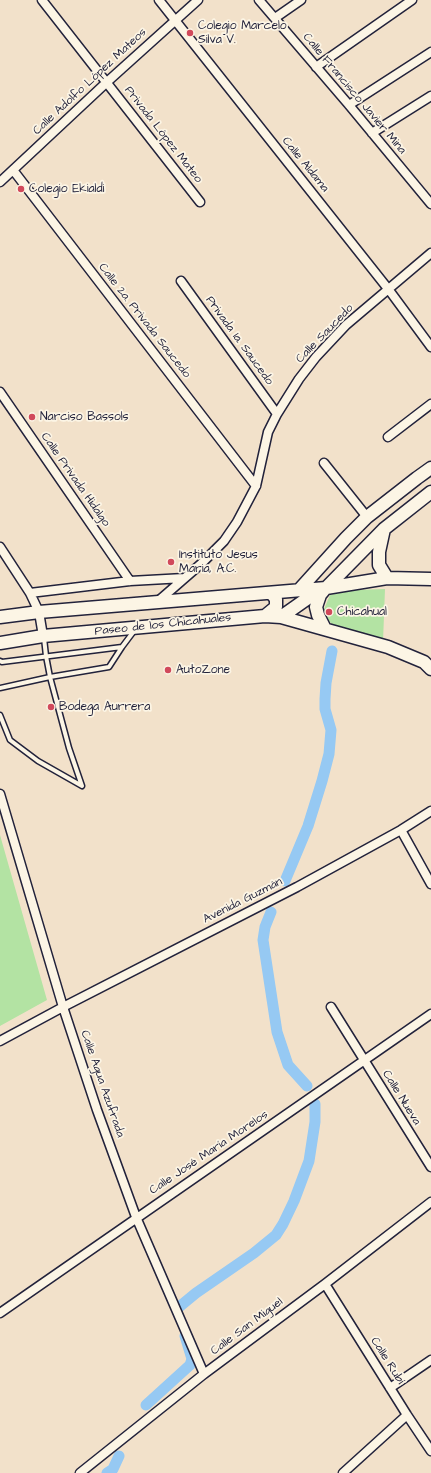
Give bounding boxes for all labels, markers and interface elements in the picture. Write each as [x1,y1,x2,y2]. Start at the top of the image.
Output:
place label: Colegio Marcelo Silva V. [198,19,287,47]
street label: Calle Adolfo López Mateos [30,26,150,138]
marker: Colegio Marcelo Silva V. [185,28,195,38]
street label: Calle Francisco Javier Mina [299,31,409,157]
street label: Privada López Mateo [121,84,205,186]
street label: Calle Aldama [278,134,332,196]
place label: Colegio Ekialdi [29,182,104,196]
marker: Colegio Ekialdi [16,184,26,194]
street label: Calle 2a. Privada Saucedo [95,261,193,381]
street label: Privada 1a. Saucedo [202,294,276,388]
street label: Calle Saucedo [293,301,357,367]
place label: Narciso Bassols [40,410,129,424]
marker: Narciso Bassols [27,412,37,422]
street label: Calle Privada Hidalgo [37,430,113,530]
place label: Instituto Jesus Maria, A.C. [179,548,258,576]
marker: Instituto Jesus Maria, A.C. [166,557,176,567]
place label: Chicahual [337,605,387,619]
marker: Chicahual [324,607,334,617]
street label: Paseo de los Chicahuales [94,611,232,639]
place label: AutoZone [176,663,230,677]
marker: AutoZone [163,665,173,675]
place label: Bodega Aurrera [59,700,150,714]
marker: Bodega Aurrera [46,702,56,712]
street label: Avenida Guzmán [201,875,285,927]
street label: Calle Agua Azufrada [77,1029,127,1139]
street label: Calle Nueva [378,1068,424,1128]
street label: Calle José María Morelos [147,1108,271,1198]
street label: Calle San Miguel [208,1295,286,1359]
street label: Calle Rubí [367,1335,407,1387]

